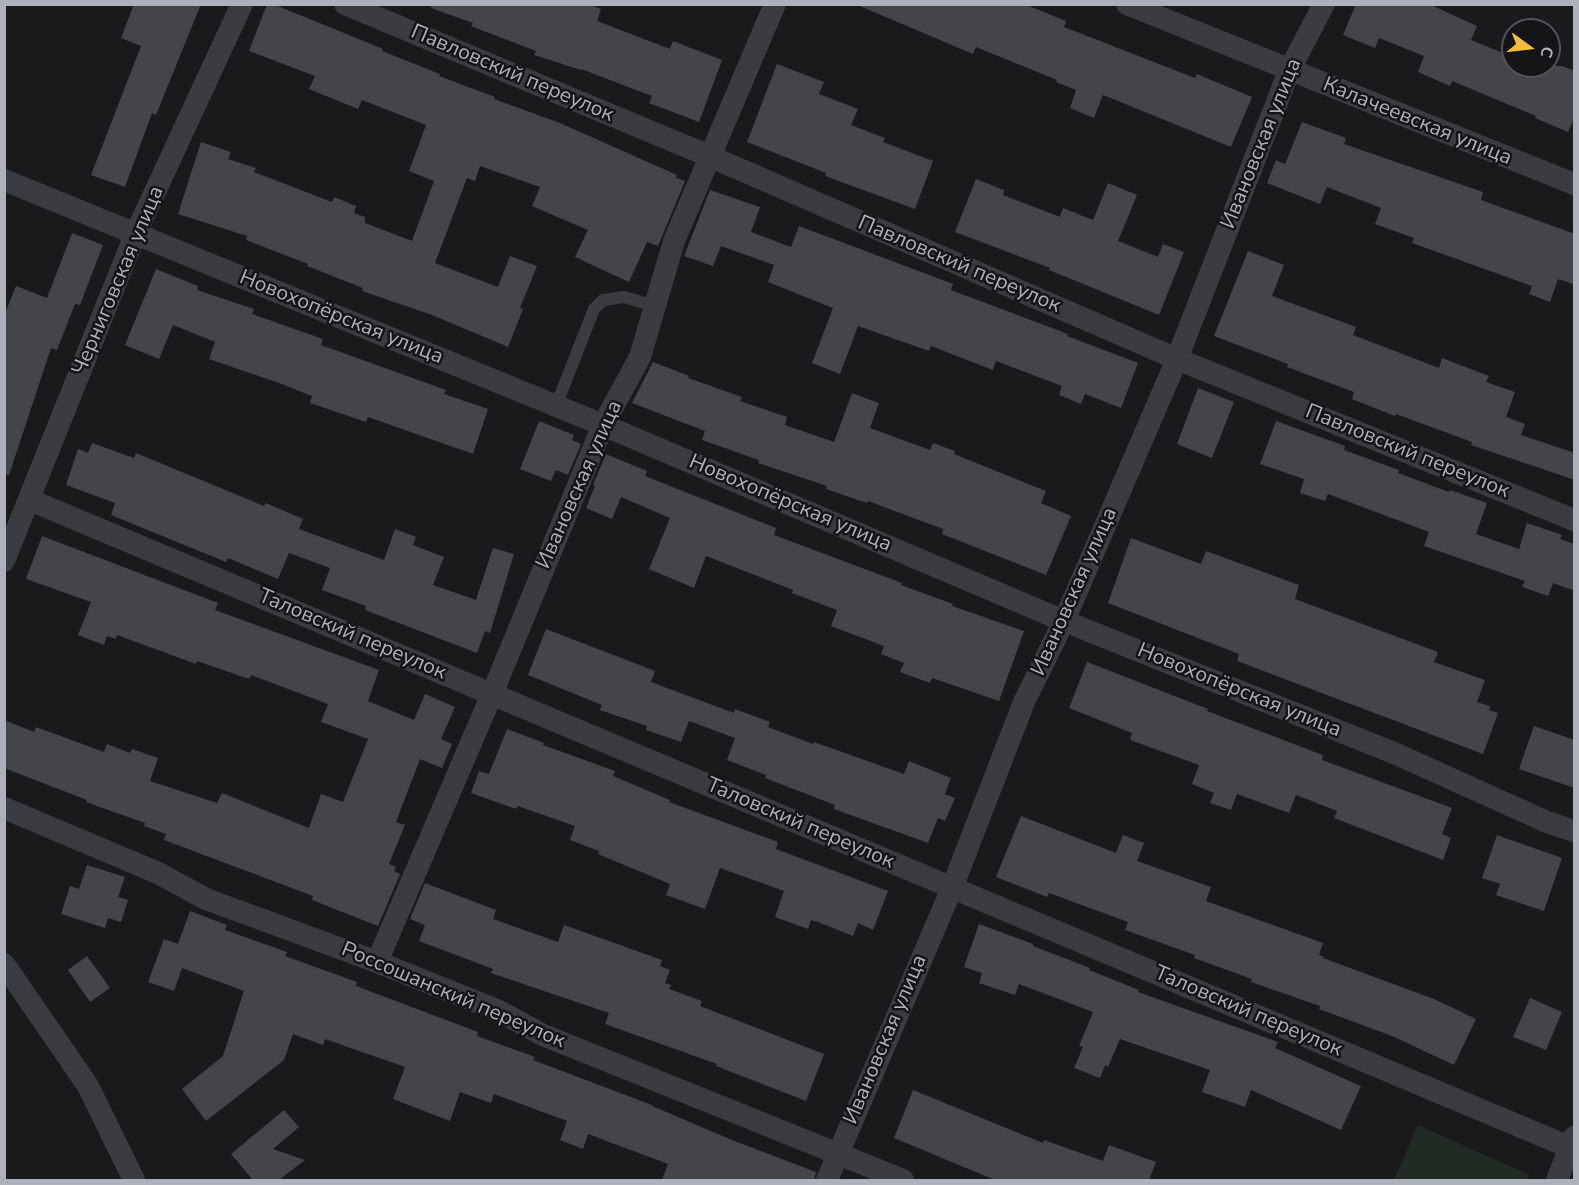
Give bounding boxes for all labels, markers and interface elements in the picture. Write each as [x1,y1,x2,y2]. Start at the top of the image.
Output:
north arrow [1501,18,1561,78]
street label: Павловский переулок [407,20,617,128]
text: С [1534,44,1558,60]
street label: Ивановская улица [1216,55,1308,233]
street label: Калачеевская улица [1319,73,1515,171]
street label: Черниговская улица [68,183,170,379]
street label: Павловский переулок [854,211,1064,319]
street label: Новохопёрская улица [235,266,447,370]
street label: Ивановская улица [532,397,628,573]
street label: Павловский переулок [1301,400,1513,504]
street label: Новохопёрская улица [685,450,895,558]
street label: Ивановская улица [1027,504,1123,680]
street label: Таловский переулок [254,584,450,686]
street label: Новохопёрская улица [1133,639,1345,743]
street label: Таловский переулок [702,773,898,875]
street label: Россошанский переулок [337,937,569,1055]
street label: Ивановская улица [839,951,933,1129]
street label: Таловский переулок [1150,961,1346,1063]

